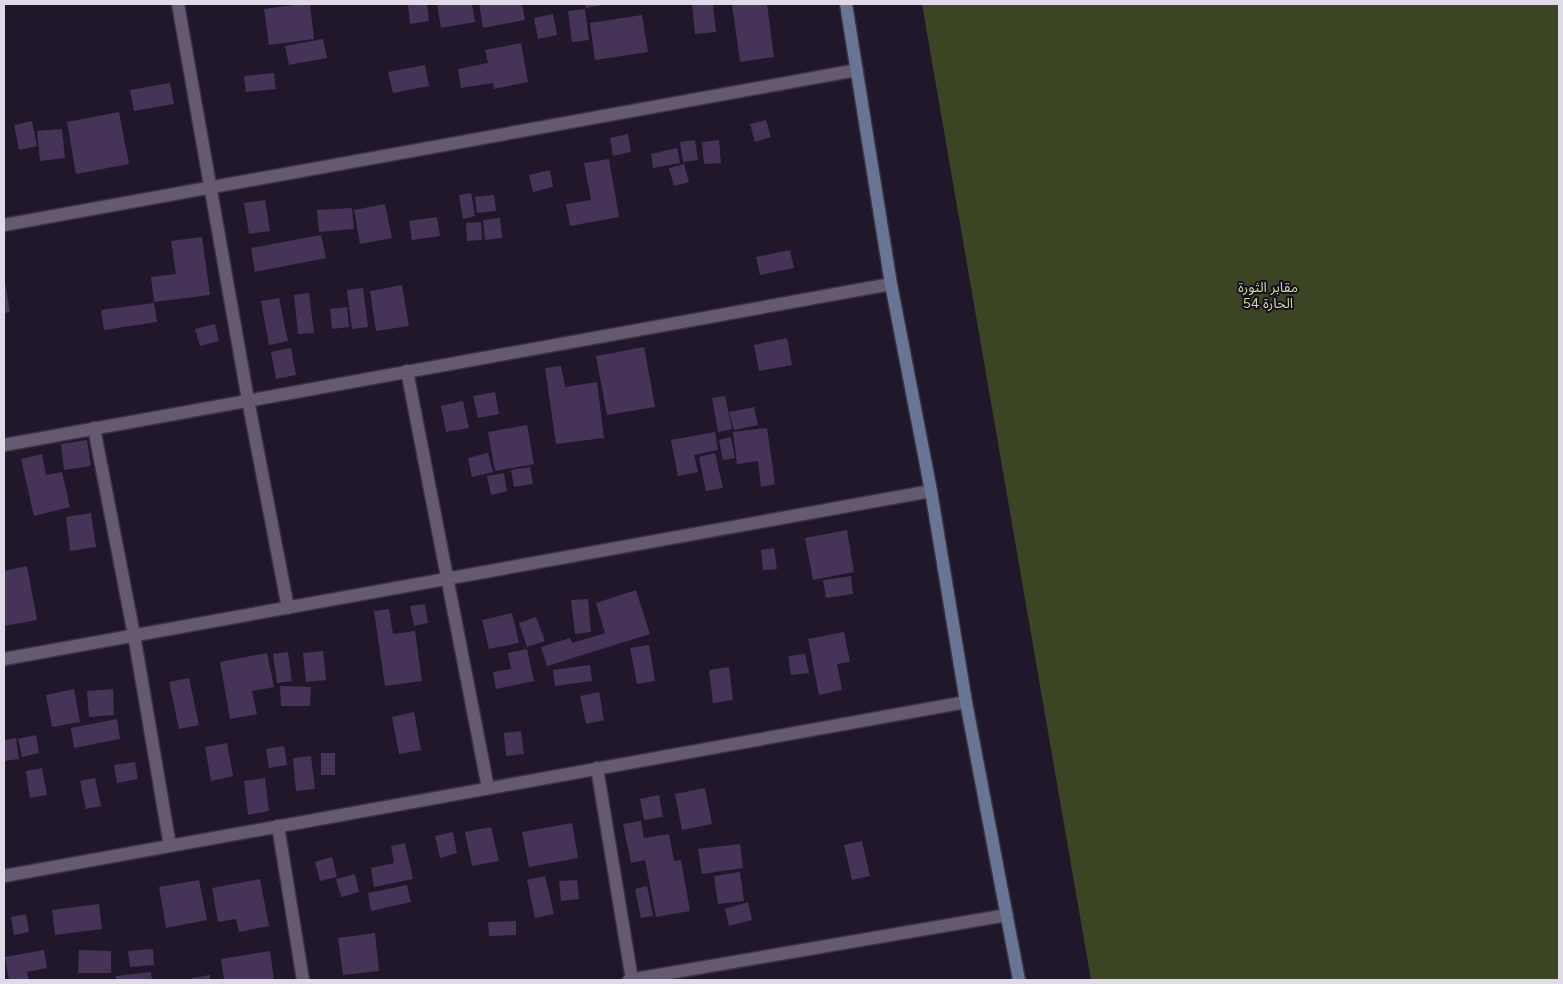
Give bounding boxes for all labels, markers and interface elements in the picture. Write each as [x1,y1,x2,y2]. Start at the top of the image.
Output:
park label: مقابر الثورة الحارة 54 [1238,279,1298,312]

